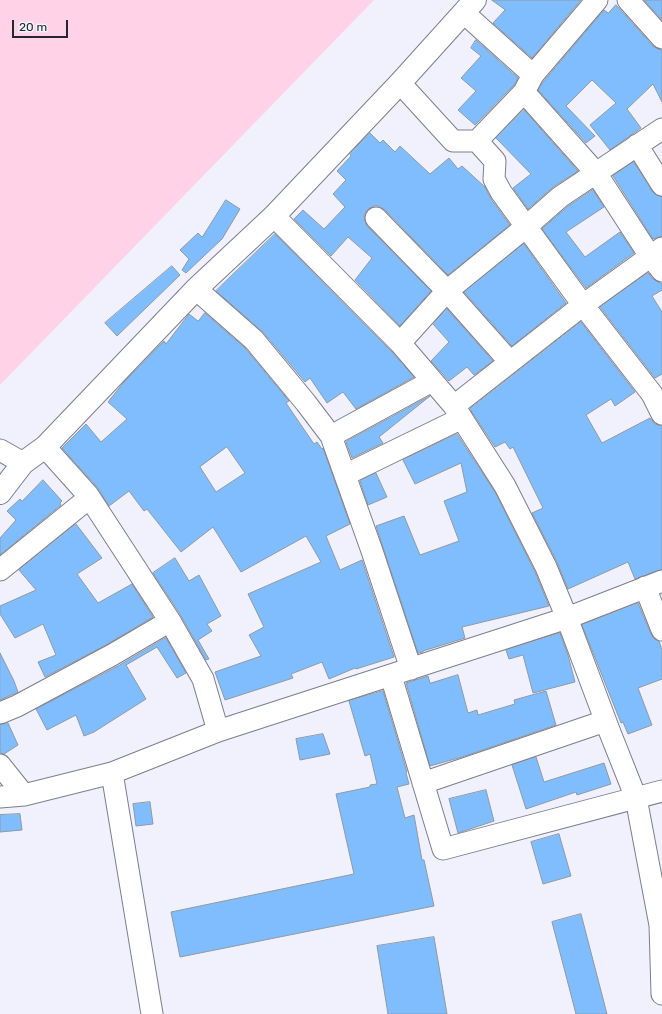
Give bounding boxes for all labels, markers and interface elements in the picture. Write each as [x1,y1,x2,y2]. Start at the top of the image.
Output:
scale bar [14,12,70,38]
text: 20 m [19,20,47,34]

